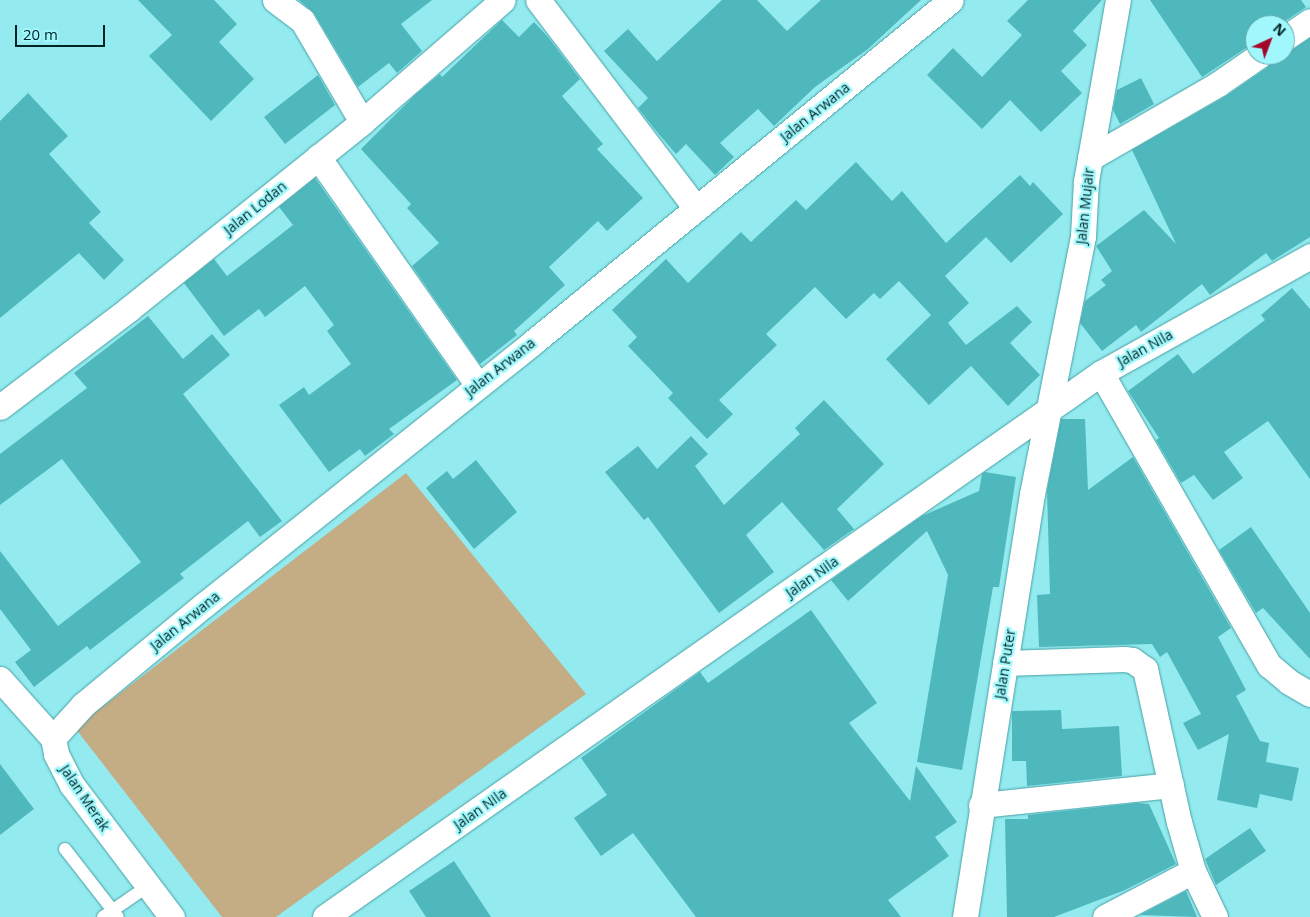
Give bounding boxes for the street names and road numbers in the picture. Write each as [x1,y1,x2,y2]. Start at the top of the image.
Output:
street label: Jalan Arwana [777,79,853,145]
street label: Jalan Mujair [1073,167,1097,245]
street label: Jalan Lodan [220,178,290,238]
street label: Jalan Nila [1114,326,1176,370]
street label: Jalan Arwana [461,334,539,400]
street label: Jalan Nila [782,553,842,601]
street label: Jalan Arwana [147,588,223,654]
street label: Jalan Puter [991,628,1019,700]
street label: Jalan Merak [57,762,113,834]
street label: Jalan Nila [450,785,510,833]

